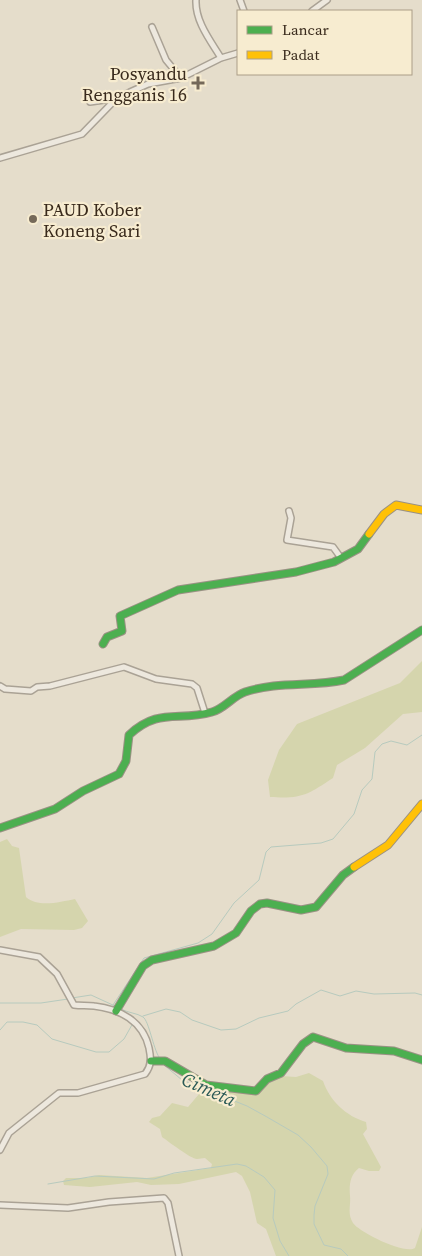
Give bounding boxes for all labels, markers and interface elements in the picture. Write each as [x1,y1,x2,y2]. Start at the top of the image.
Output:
legend [237,10,412,75]
text: Lancar [282,19,329,40]
text: Padat [282,44,319,65]
place label: Posyandu Rengganis 16 [82,61,187,107]
marker: Posyandu Rengganis 16 [191,76,205,90]
place label: PAUD Kober Koneng Sari [43,197,142,243]
marker: PAUD Kober Koneng Sari [27,213,39,225]
water label: Cimeta [178,1066,240,1112]

